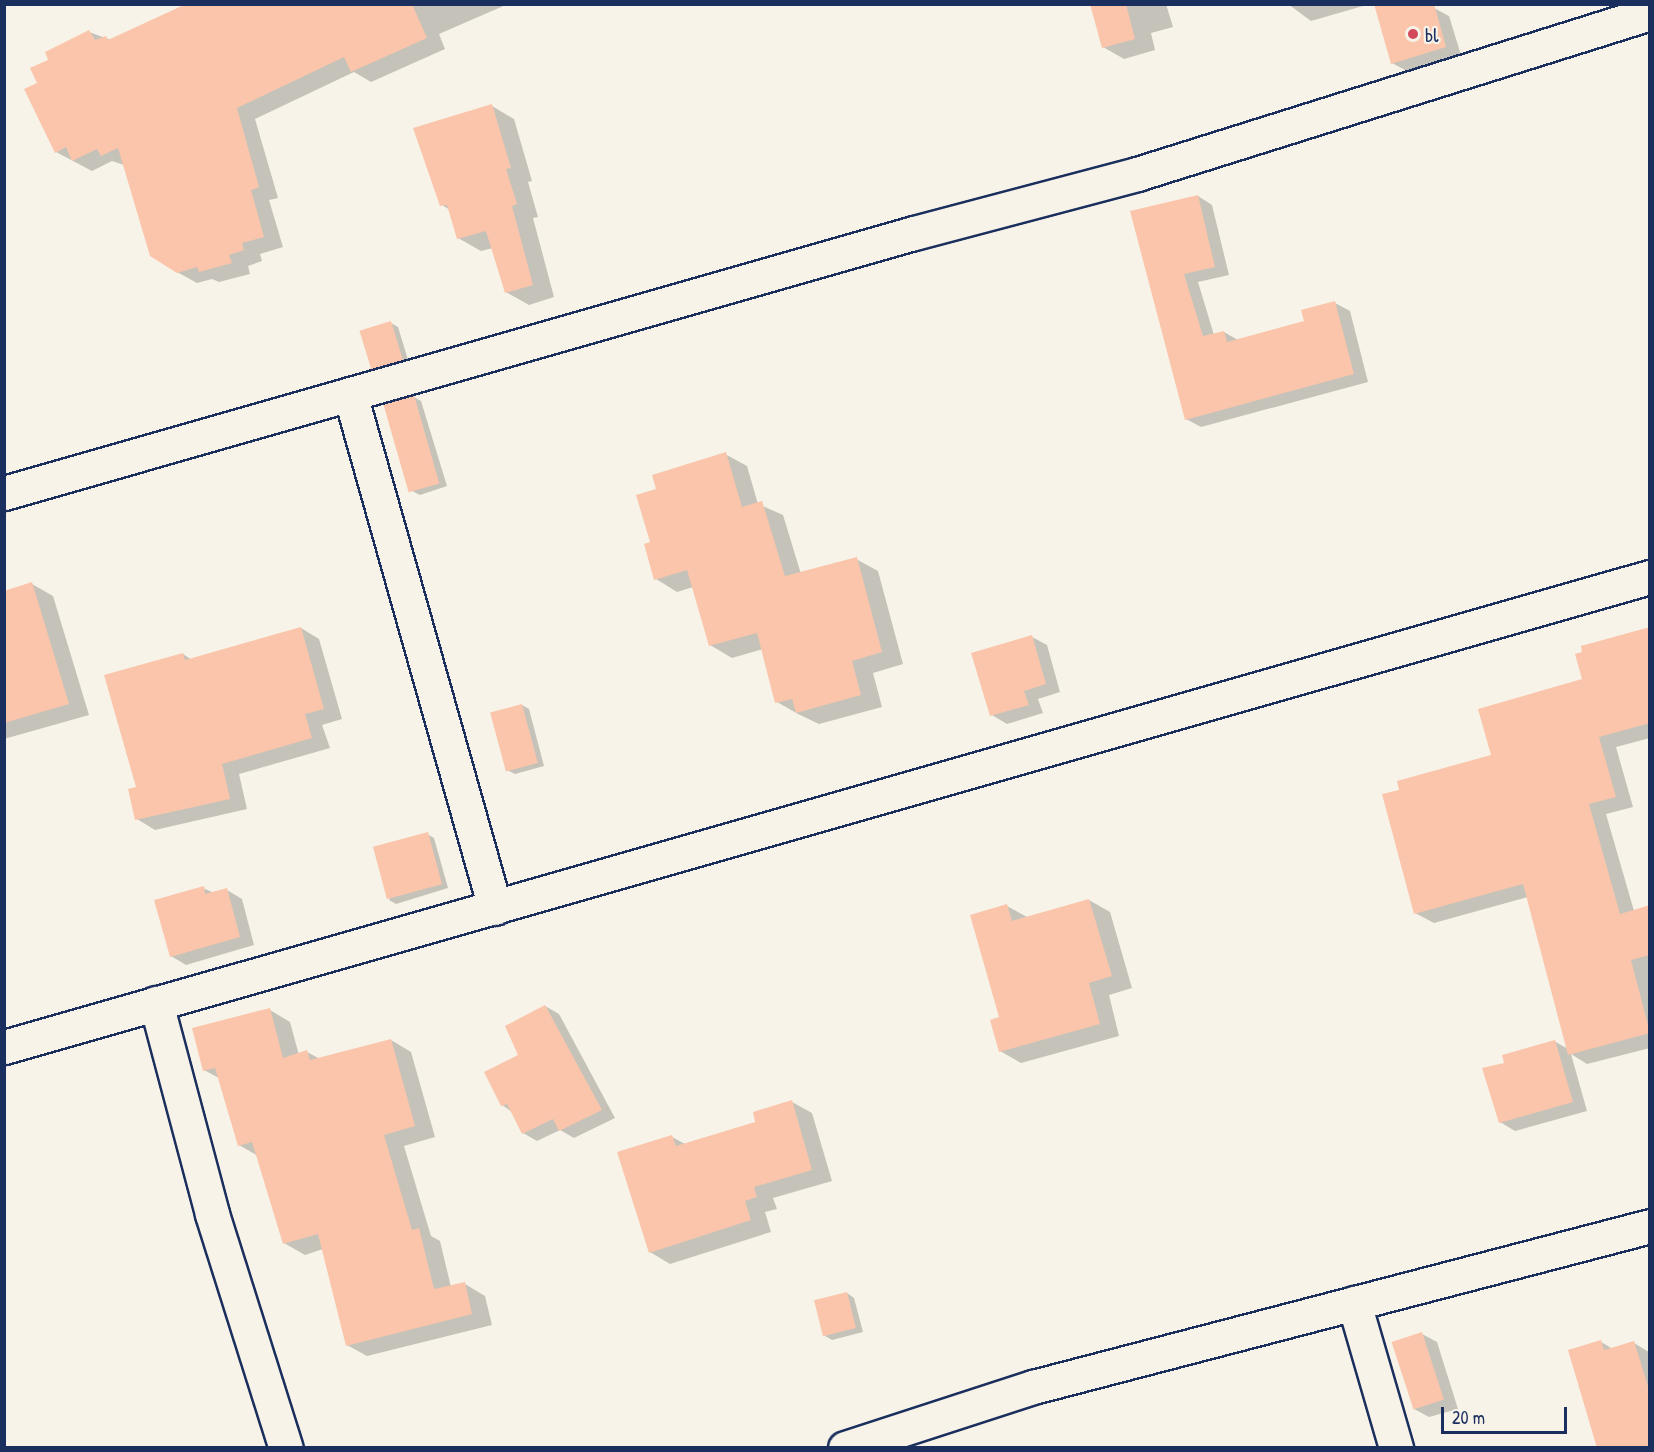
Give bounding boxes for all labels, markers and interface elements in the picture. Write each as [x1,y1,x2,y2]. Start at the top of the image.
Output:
place label: bl [1425,22,1439,46]
marker: bl [1406,27,1420,41]
scale bar [1444,1395,1570,1433]
text: 20 m [1452,1405,1485,1430]

